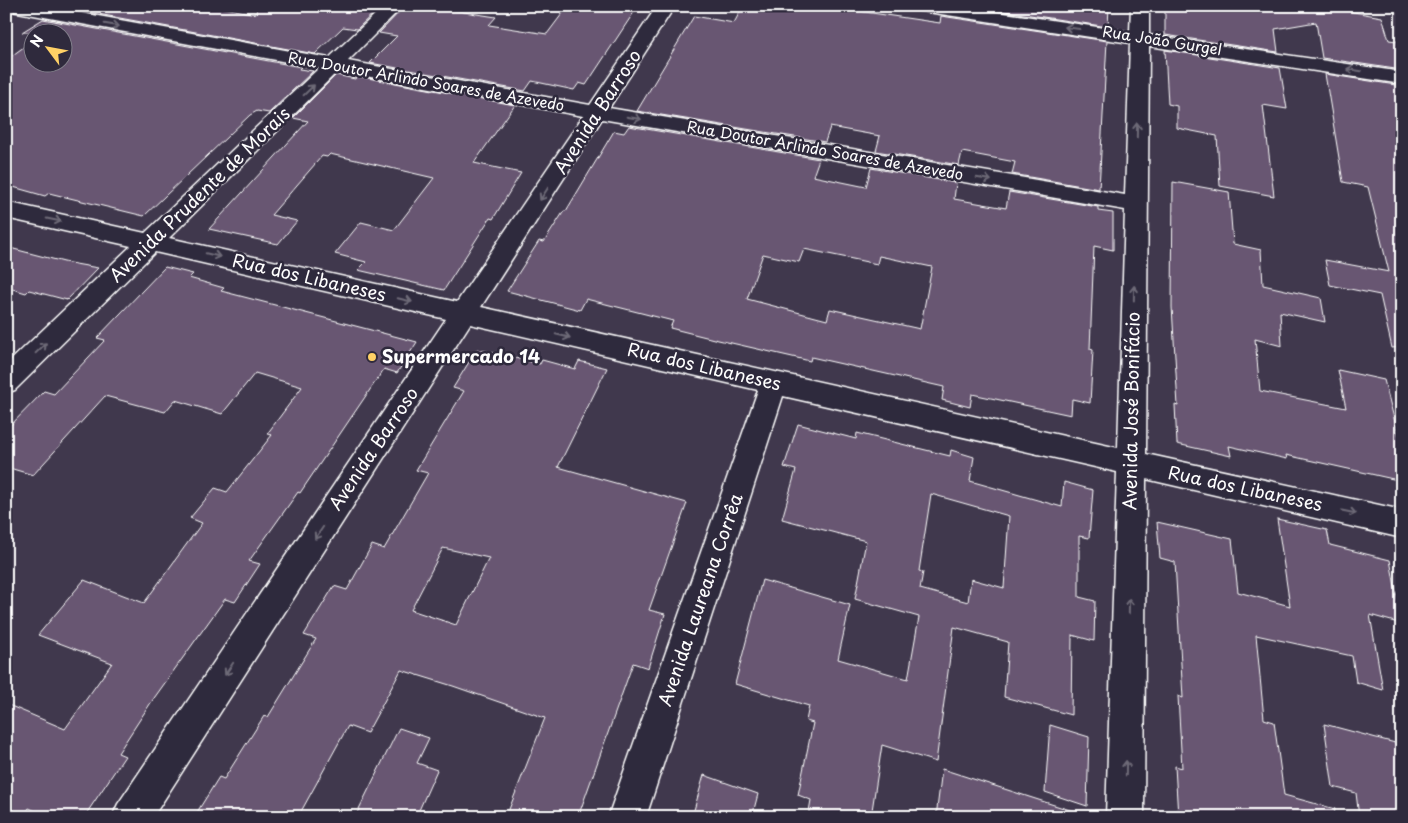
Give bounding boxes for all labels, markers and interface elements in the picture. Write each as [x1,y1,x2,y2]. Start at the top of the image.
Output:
street label: Rua João Gurgel [1101,19,1223,60]
one-way arrow [104,20,120,30]
north arrow [22,22,72,72]
one-way arrow [1064,22,1080,32]
text: N [25,31,48,51]
street label: Avenida Barroso [546,44,647,179]
street label: Rua Doutor Arlindo Soares de Azevedo [286,45,566,116]
one-way arrow [1346,65,1362,75]
one-way arrow [303,84,315,96]
street label: Avenida Prudente de Morais [102,100,296,288]
one-way arrow [625,114,641,124]
street label: Rua Doutor Arlindo Soares de Azevedo [685,114,965,185]
one-way arrow [1132,123,1142,139]
one-way arrow [975,174,991,184]
one-way arrow [539,186,549,200]
one-way arrow [45,216,61,226]
street label: Rua dos Libaneses [230,246,389,307]
one-way arrow [204,251,220,260]
one-way arrow [1129,285,1139,302]
one-way arrow [397,296,413,305]
street label: Avenida José Bonifácio [1115,312,1146,510]
one-way arrow [555,332,571,341]
street label: Rua dos Libaneses [625,335,784,396]
one-way arrow [35,342,48,354]
place label: Supermercado 14 [382,342,540,369]
marker: Supermercado 14 [366,351,378,363]
street label: Avenida Barroso [321,381,424,515]
street label: Rua dos Libaneses [1166,458,1325,517]
street label: Avenida Laureana Corrêa [650,489,749,710]
one-way arrow [1340,508,1356,517]
one-way arrow [314,526,324,540]
one-way arrow [1124,598,1134,614]
one-way arrow [224,661,234,675]
one-way arrow [1121,760,1130,776]

